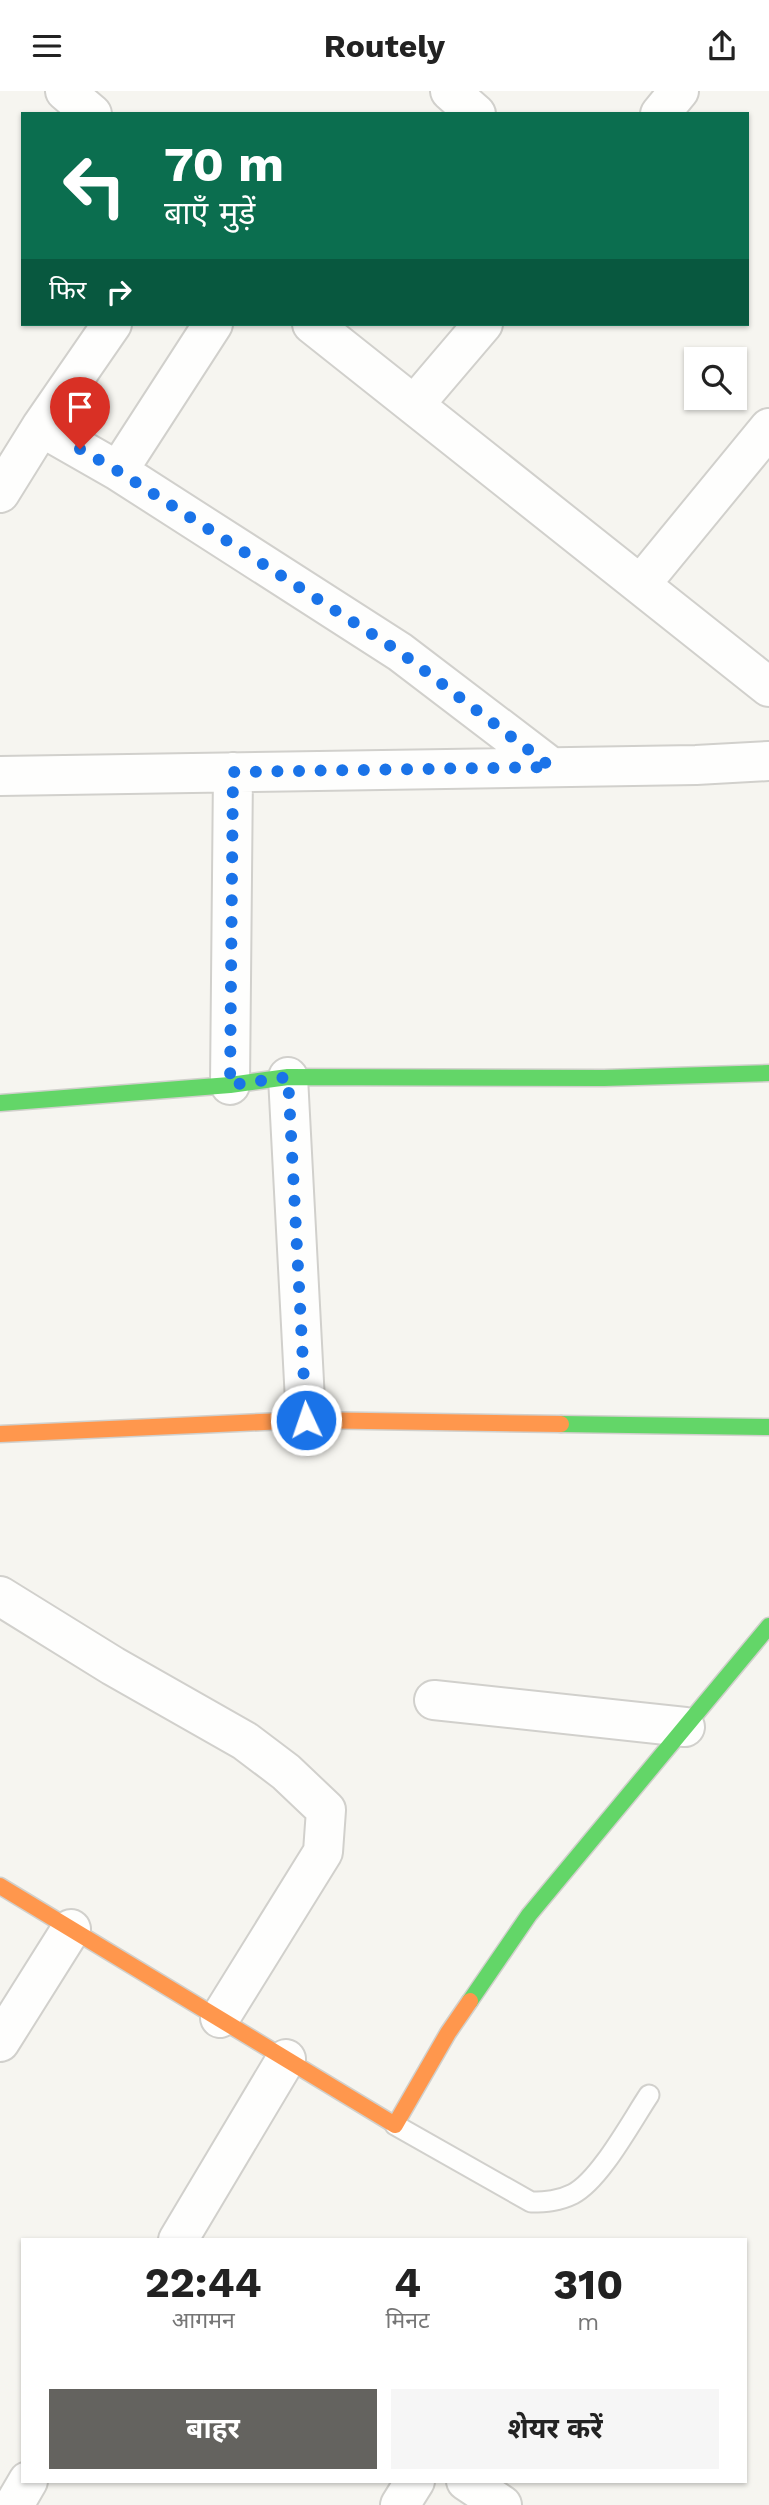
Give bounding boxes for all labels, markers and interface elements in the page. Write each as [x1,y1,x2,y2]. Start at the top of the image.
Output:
icon: menu [28,27,66,65]
text: Routely [324,27,445,65]
icon: share [703,27,741,65]
text: 70 m [164,135,284,193]
icon: left [49,140,140,231]
text: बाएँ मुड़ें [164,194,255,232]
icon: right [100,273,138,311]
text: फिर [49,275,86,305]
map controls [684,347,747,410]
button: search [684,347,747,410]
pin [50,377,110,449]
icon: arrive [61,388,99,426]
position arrow [269,1383,343,1457]
text: 22:44 [145,2258,262,2307]
text: 4 [394,2258,421,2307]
text: 310 [553,2260,623,2309]
text: आगमन [172,2307,235,2334]
text: मिनट [385,2307,430,2334]
text: m [577,2309,599,2336]
button: बाहर [49,2389,377,2469]
button: शेयर करें [391,2389,719,2469]

